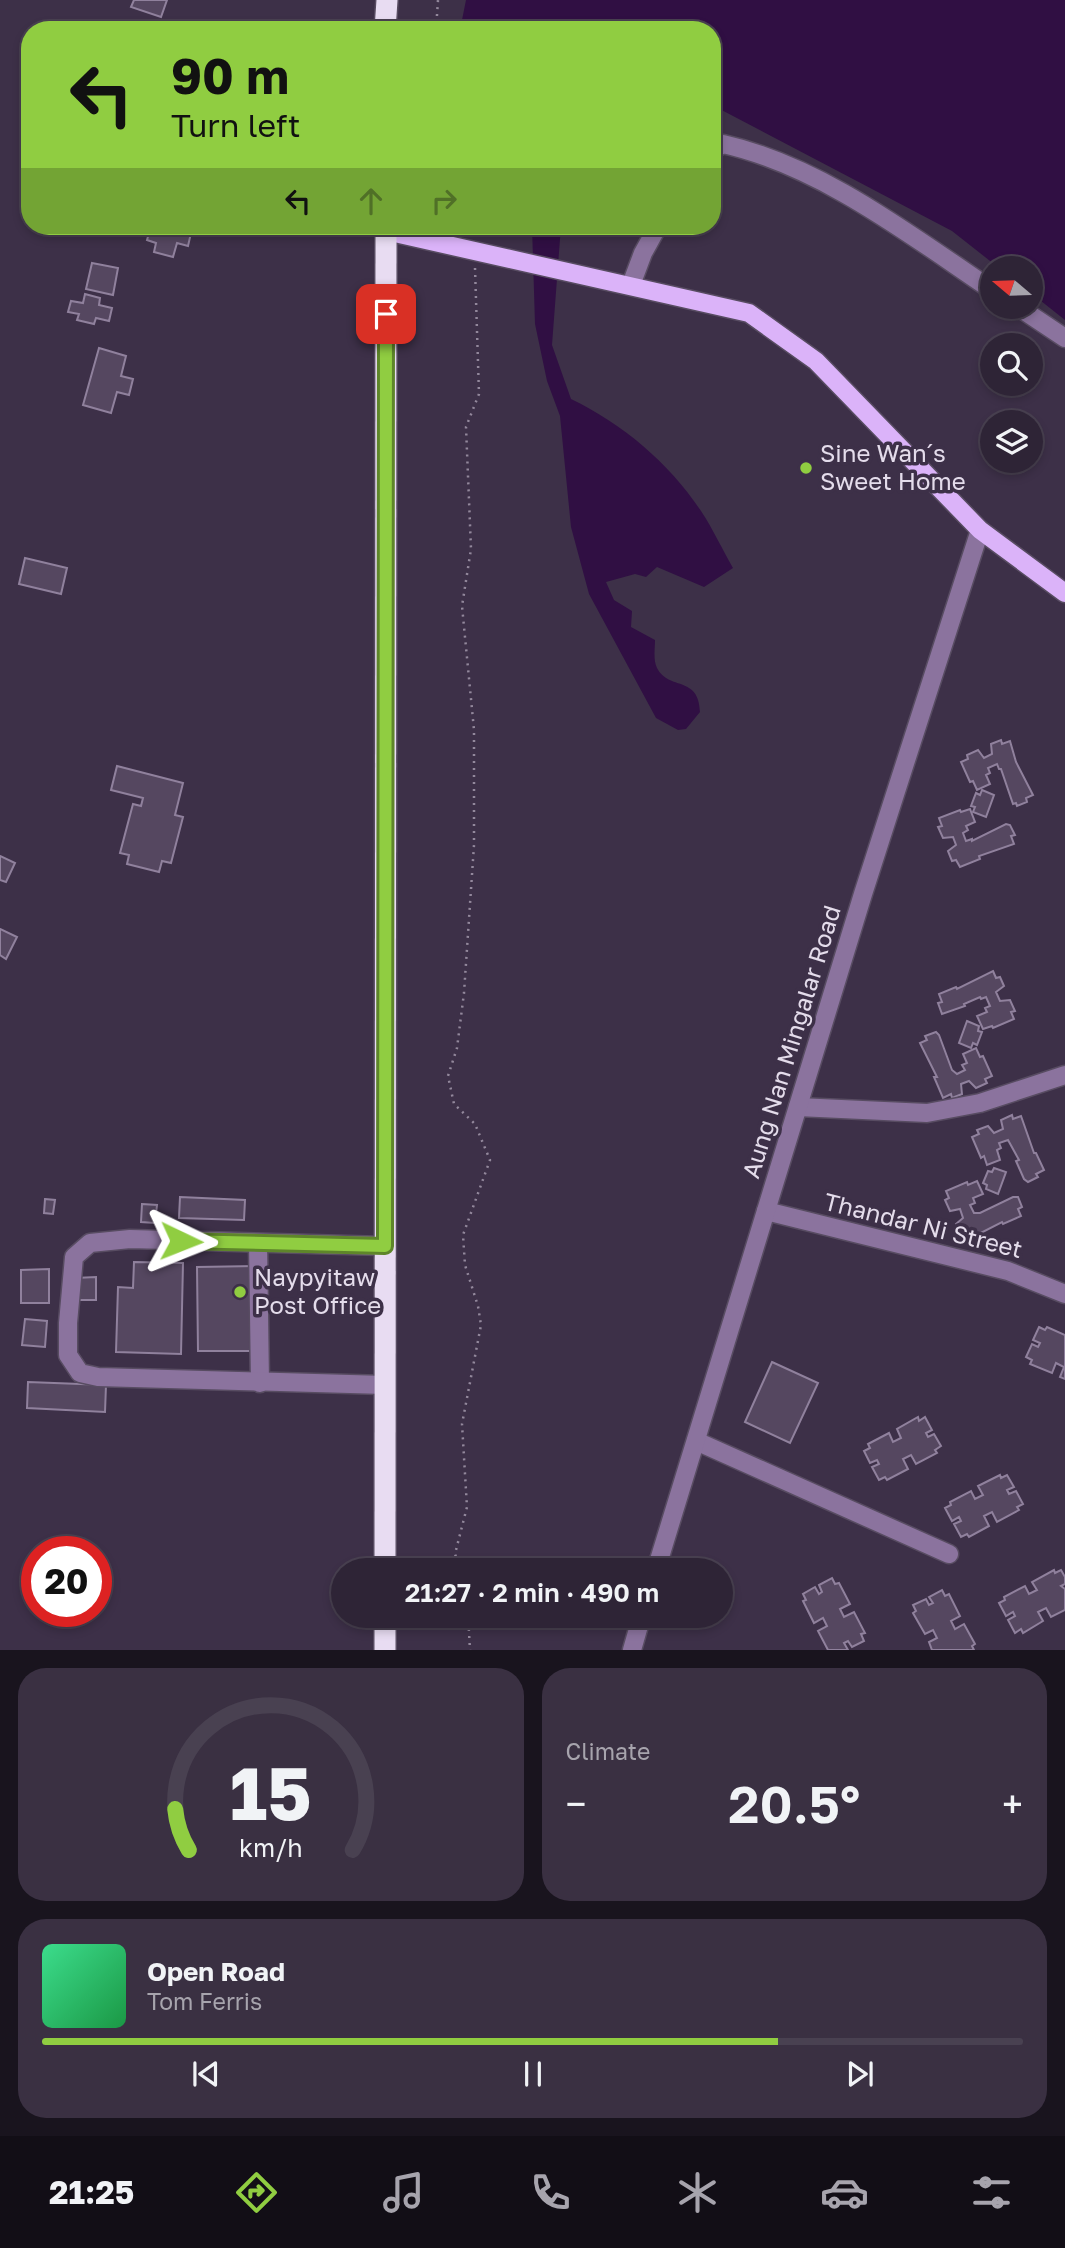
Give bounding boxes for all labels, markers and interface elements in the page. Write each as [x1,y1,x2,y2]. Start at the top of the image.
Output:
text: 90 m [171,46,289,105]
icon: left [56,49,147,140]
text: Turn left [171,106,300,144]
icon: left [279,182,317,220]
icon: ahead [352,182,390,220]
icon: right [425,182,463,220]
north arrow [980,256,1043,318]
map controls [980,256,1043,473]
pin [356,284,416,344]
icon: arrive [367,295,405,333]
button: search [980,333,1043,396]
button: layers [980,410,1043,473]
place label: Sine Wan´s Sweet Home [820,438,966,495]
marker: Sine Wan´s Sweet Home [798,460,814,476]
street label: Aung Nan Mingalar Road [735,902,846,1181]
street label: Thandar Ni Street [821,1186,1026,1263]
position arrow [144,1204,218,1278]
place label: Naypyitaw Post Office [254,1262,381,1319]
marker: Naypyitaw Post Office [232,1284,248,1300]
speed limit sign: 20 [21,1536,112,1627]
text: 21:27 · 2 min · 490 m [405,1577,659,1608]
text: Climate [566,1737,650,1765]
text: 15 [230,1750,312,1837]
text: 20.5° [728,1772,860,1834]
text: − [566,1781,586,1826]
text: + [1002,1781,1023,1826]
text: km/h [239,1832,303,1863]
text: Open Road [147,1956,285,1987]
text: Tom Ferris [147,1987,262,2015]
icon: previous [187,2055,225,2093]
icon: pause [514,2055,552,2093]
icon: next [841,2055,879,2093]
icon: directions [232,2168,281,2217]
icon: music [379,2168,428,2217]
icon: phone [526,2168,575,2217]
icon: climate [673,2168,722,2217]
icon: car [820,2168,869,2217]
icon: filters [967,2168,1016,2217]
text: 21:25 [49,2173,134,2211]

